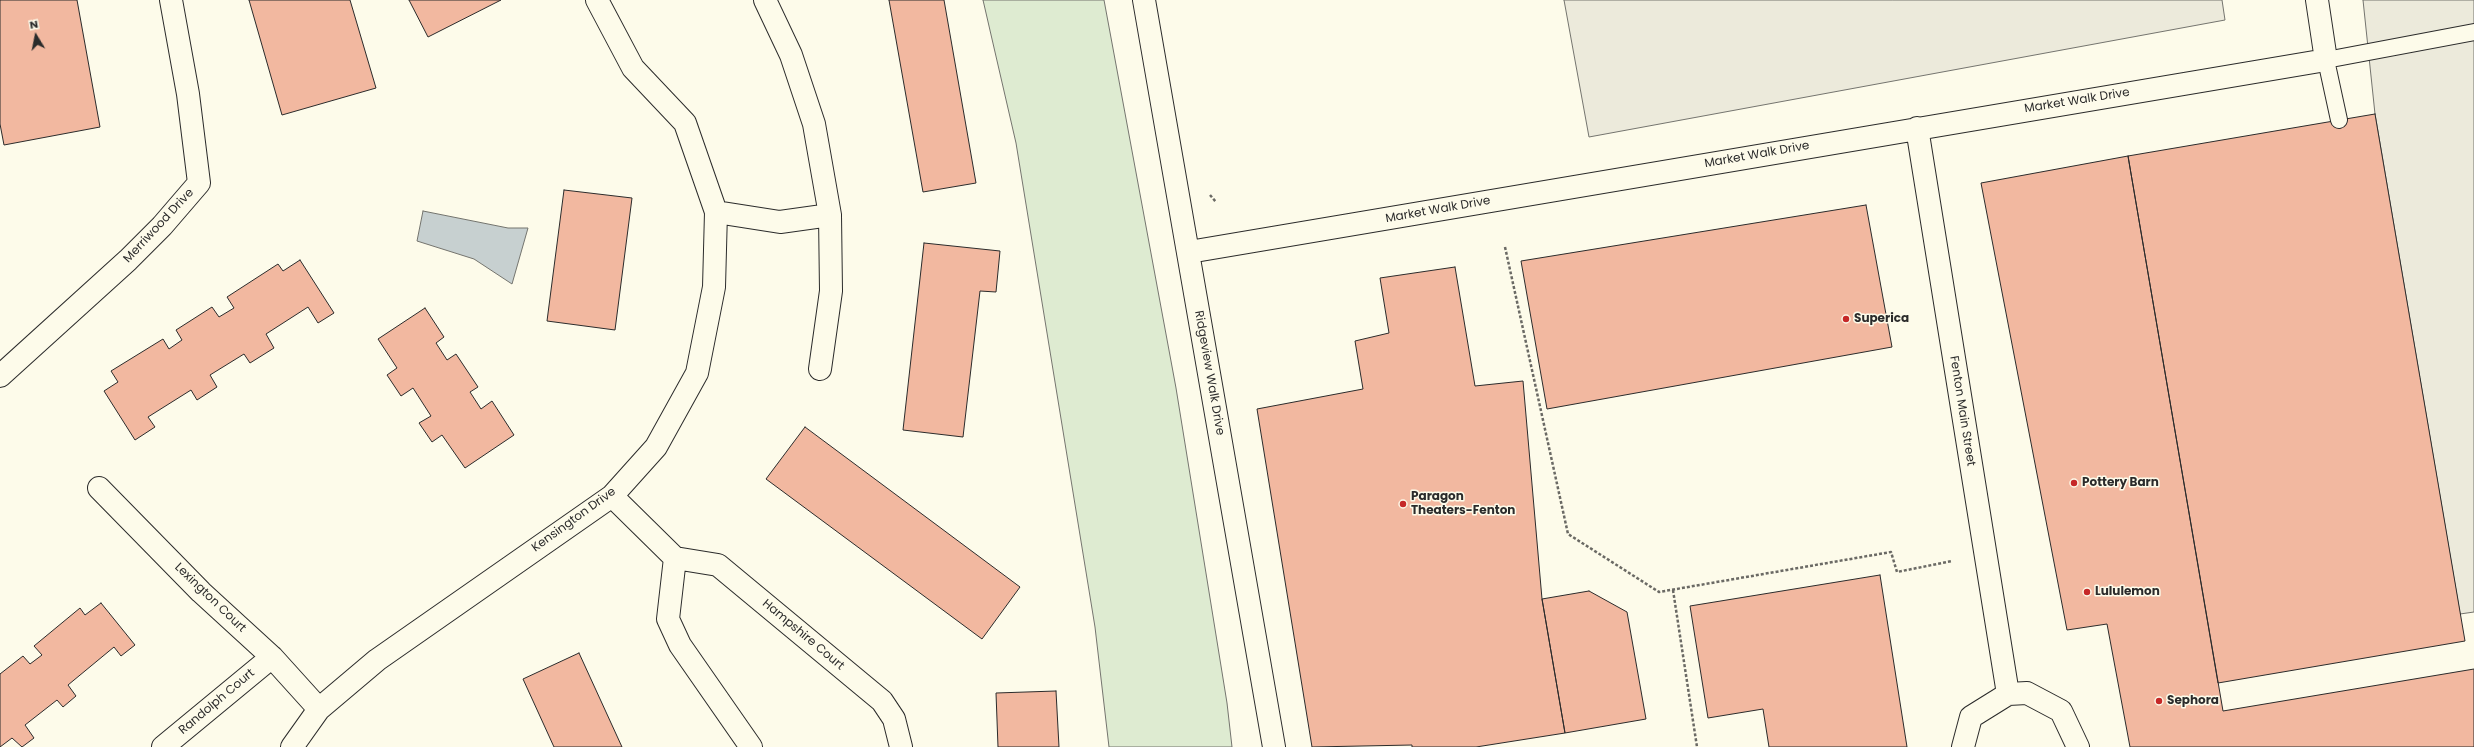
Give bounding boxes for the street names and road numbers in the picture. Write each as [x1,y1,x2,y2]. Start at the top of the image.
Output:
street label: Market Walk Drive [2023,86,2131,116]
street label: Market Walk Drive [1703,139,1811,171]
street label: Merriwood Drive [121,186,197,266]
street label: Market Walk Drive [1384,194,1492,226]
street label: Ridgeview Walk Drive [1191,310,1227,436]
street label: Fenton Main Street [1946,355,1978,467]
street label: Kensington Drive [529,485,619,555]
street label: Lexington Court [171,560,249,636]
street label: Hampshire Court [759,597,847,673]
street label: Randolph Court [176,666,258,738]

